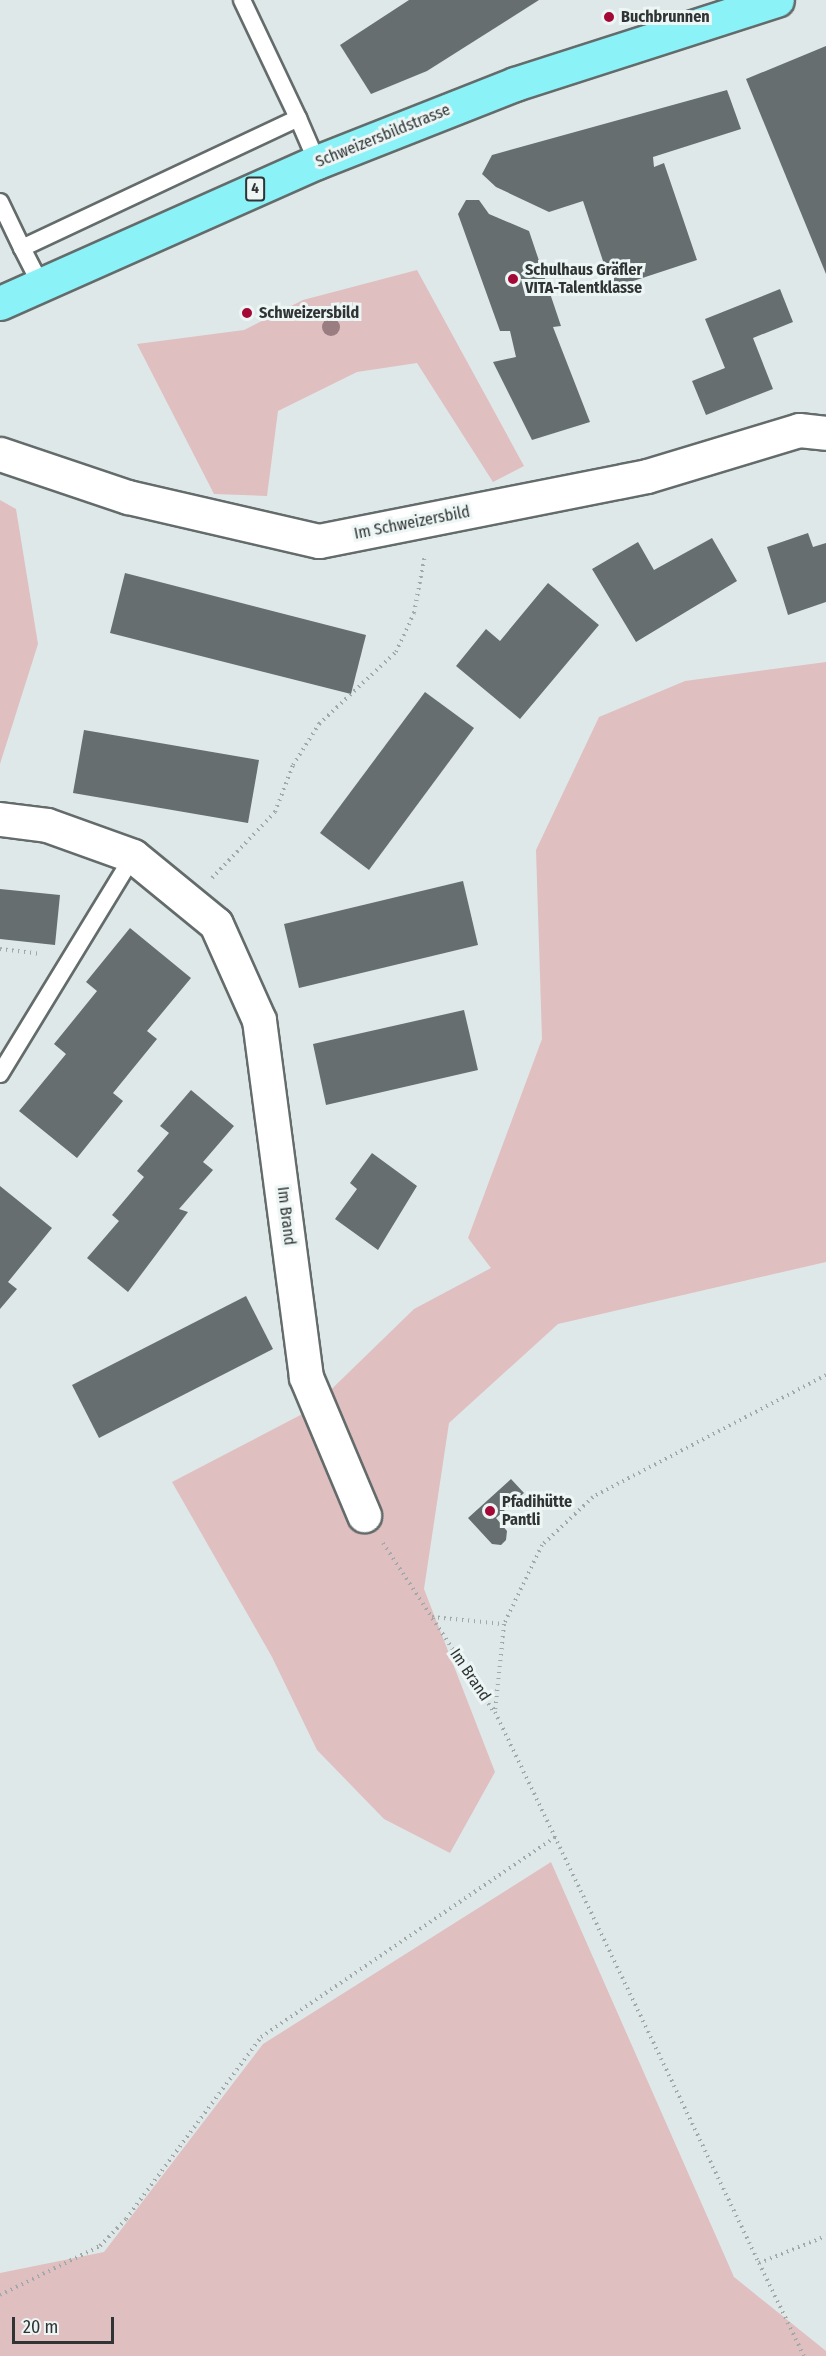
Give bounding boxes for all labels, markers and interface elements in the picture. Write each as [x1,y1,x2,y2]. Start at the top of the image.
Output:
place label: Buchbrunnen [621,7,710,27]
marker: Buchbrunnen [602,10,616,24]
street label: Schweizersbildstrasse [313,100,453,172]
road number: 4 [244,177,266,201]
place label: Schulhaus Gräfler VITA-Talentklasse [525,260,642,298]
marker: Schulhaus Gräfler VITA-Talentklasse [506,272,520,286]
place label: Schweizersbild [259,303,359,323]
marker: Schweizersbild [240,306,254,320]
street label: Im Schweizersbild [353,502,471,544]
street label: Im Brand [273,1186,299,1246]
place label: Pfadihütte Pantli [502,1492,572,1530]
marker: Pfadihütte Pantli [483,1504,497,1518]
street label: Im Brand [446,1645,494,1705]
scale bar [15,2305,117,2343]
text: 20 m [23,2316,58,2338]

